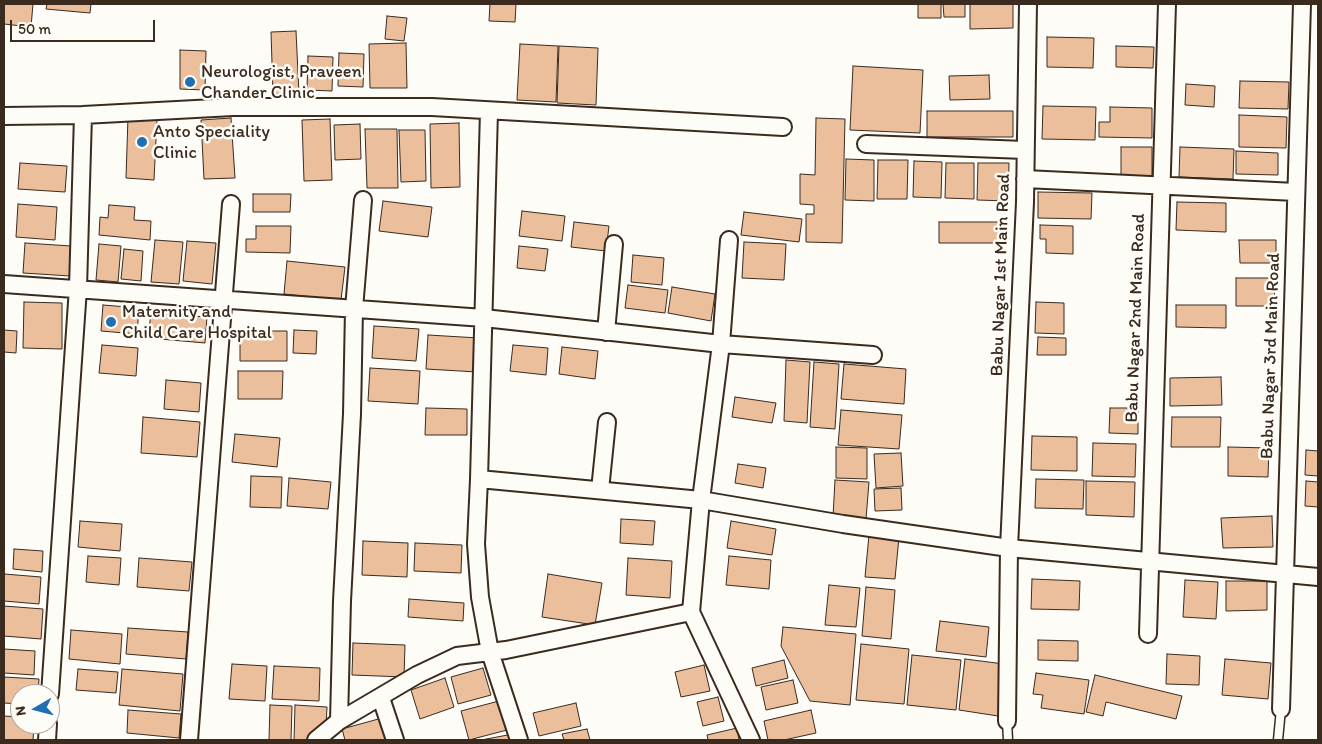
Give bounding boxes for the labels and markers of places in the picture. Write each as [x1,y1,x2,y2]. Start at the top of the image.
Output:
place label: Neurologist, Praveen Chander Clinic [201,61,362,104]
marker: Neurologist, Praveen Chander Clinic [183,75,197,89]
place label: Anto Speciality Clinic [153,121,270,163]
marker: Anto Speciality Clinic [135,135,149,149]
place label: Maternity and Child Care Hospital [122,301,272,344]
marker: Maternity and Child Care Hospital [104,315,118,329]

